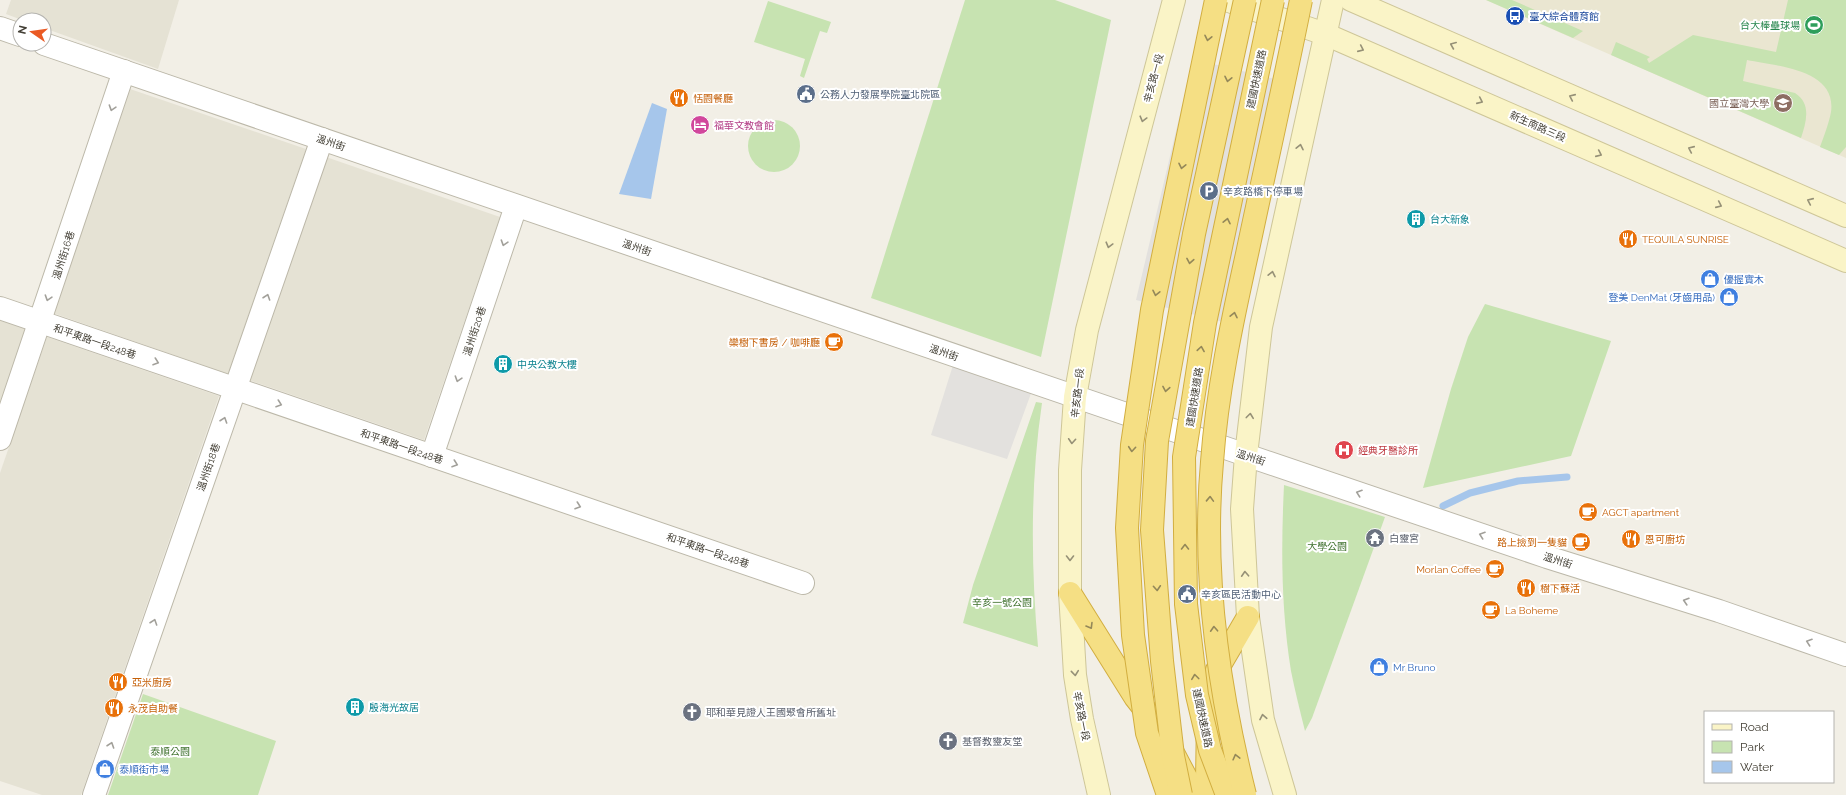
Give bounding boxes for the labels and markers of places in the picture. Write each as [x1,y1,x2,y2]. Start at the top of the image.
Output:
bus stop icon: 臺大綜合體育館 [1504,5,1526,27]
place label: 臺大綜合體育館 [1529,11,1599,22]
sports icon: 台大棒壘球場 [1803,14,1825,36]
place label: 台大棒壘球場 [1740,20,1800,31]
public building icon: 公務人力發展學院臺北院區 [795,83,817,105]
restaurant icon: 恬園餐廳 [668,87,690,109]
place label: 公務人力發展學院臺北院區 [820,89,940,100]
school or university icon: 國立臺灣大學 [1772,92,1794,114]
place label: 恬園餐廳 [693,93,733,104]
place label: 國立臺灣大學 [1709,98,1769,109]
hotel icon: 福華文教會館 [689,114,711,136]
place label: 福華文教會館 [714,120,774,131]
parking icon: 辛亥路橋下停車場 [1198,180,1220,202]
place label: 辛亥路橋下停車場 [1223,186,1303,197]
building icon: 台大新象 [1405,208,1427,230]
place label: 台大新象 [1430,214,1470,225]
restaurant icon: TEQUILA SUNRISE [1617,228,1639,250]
place label: TEQUILA SUNRISE [1642,234,1729,245]
shop icon: 優握實木 [1699,268,1721,290]
place label: 優握實木 [1724,274,1764,285]
shop icon: 登美 DenMat (牙齒用品) [1718,286,1740,308]
place label: 登美 DenMat (牙齒用品) [1608,292,1715,303]
cafe icon: 欒樹下書房 / 咖啡廳 [823,331,845,353]
place label: 欒樹下書房 / 咖啡廳 [729,337,820,348]
building icon: 中央公教大樓 [492,353,514,375]
place label: 中央公教大樓 [517,359,577,370]
hospital icon: 經典牙醫診所 [1333,439,1355,461]
place label: 經典牙醫診所 [1358,445,1418,456]
cafe icon: AGCT apartment [1577,501,1599,523]
place label: AGCT apartment [1602,507,1680,518]
temple icon: 白靈宮 [1364,527,1386,549]
restaurant icon: 恩可廚坊 [1620,528,1642,550]
cafe icon: 路上撿到一隻貓 [1570,531,1592,553]
place label: 白靈宮 [1389,533,1419,544]
place label: 恩可廚坊 [1645,534,1685,545]
place label: 路上撿到一隻貓 [1497,537,1567,548]
cafe icon: Morlan Coffee [1484,558,1506,580]
place label: Morlan Coffee [1416,564,1481,575]
restaurant icon: 樹下蘇活 [1515,577,1537,599]
public building icon: 辛亥區民活動中心 [1176,583,1198,605]
place label: 樹下蘇活 [1540,583,1580,594]
place label: 辛亥區民活動中心 [1201,589,1281,600]
cafe icon: La Boheme [1480,599,1502,621]
place label: La Boheme [1505,605,1558,616]
shop icon: Mr Bruno [1368,656,1390,678]
place label: Mr Bruno [1393,662,1436,673]
restaurant icon: 亞米廚房 [107,671,129,693]
place label: 亞米廚房 [132,677,172,688]
building icon: 殷海光故居 [344,696,366,718]
restaurant icon: 永茂自助餐 [103,697,125,719]
church icon: 耶和華見證人王國聚會所舊址 [681,701,703,723]
place label: 殷海光故居 [369,702,419,713]
place label: 永茂自助餐 [128,703,178,714]
place label: 耶和華見證人王國聚會所舊址 [706,707,836,718]
church icon: 基督教靈友堂 [937,730,959,752]
place label: 基督教靈友堂 [962,736,1022,747]
shop icon: 泰順街市場 [94,758,116,780]
place label: 泰順街市場 [119,764,169,775]

